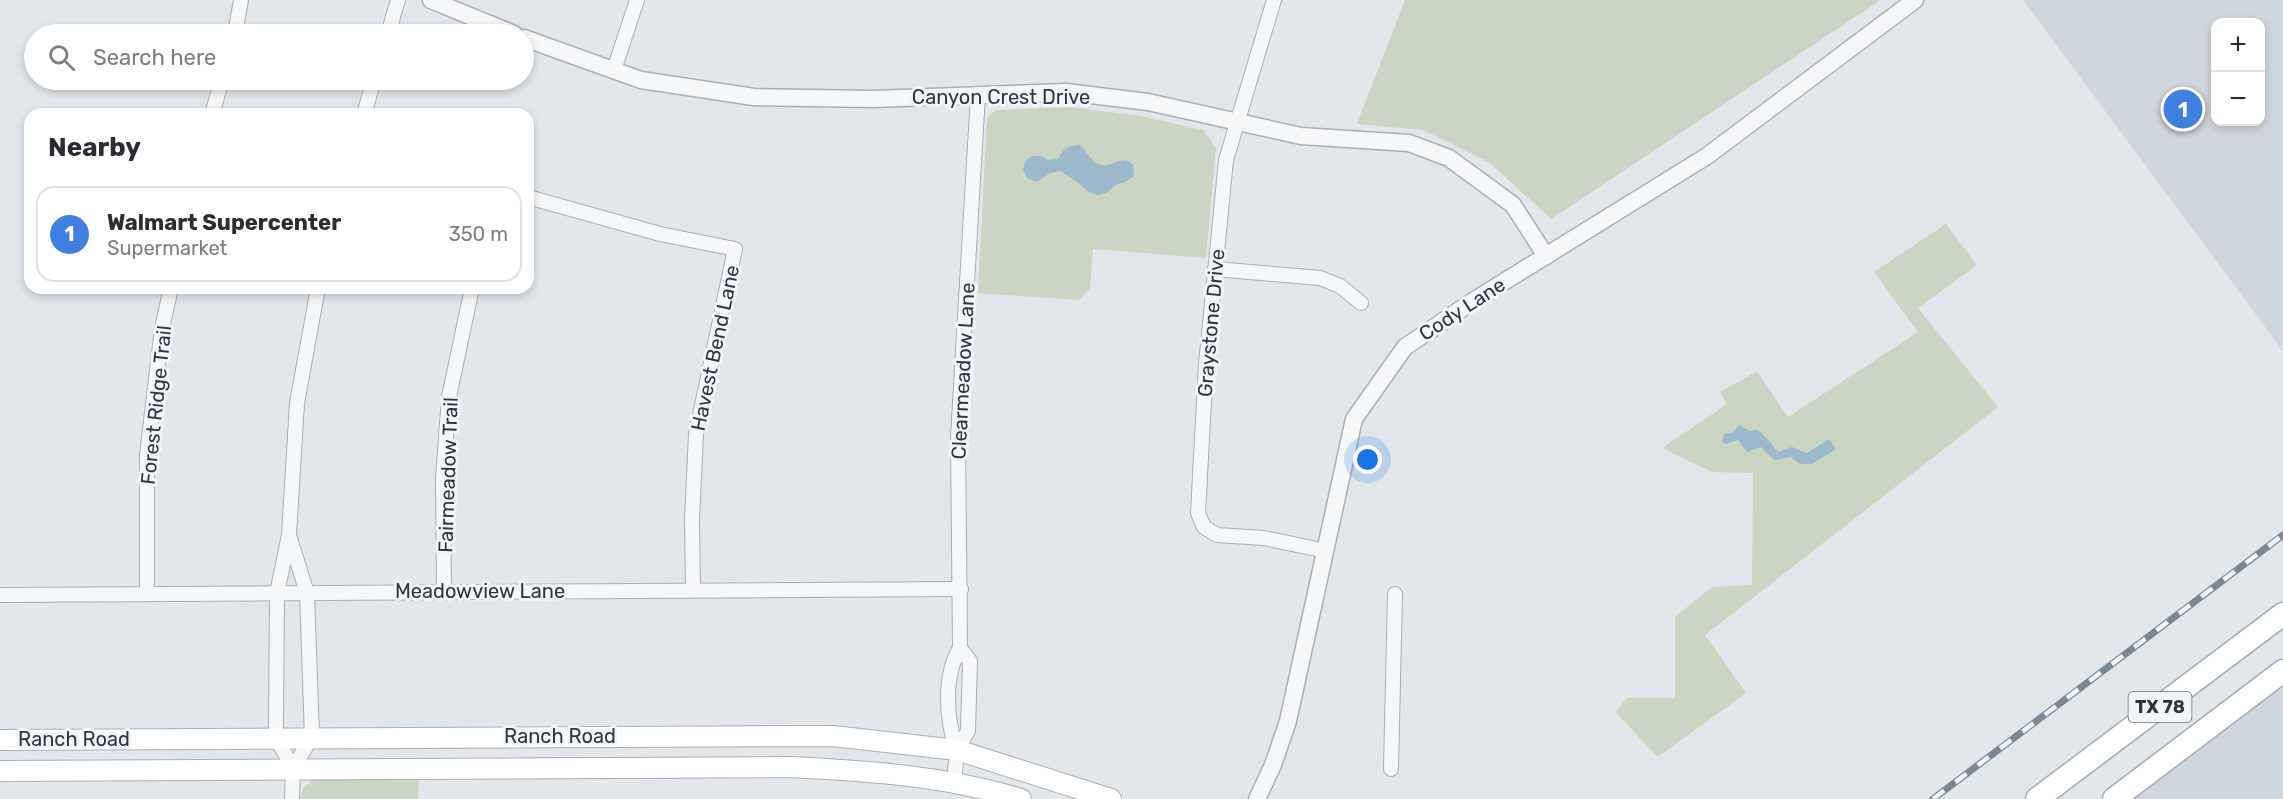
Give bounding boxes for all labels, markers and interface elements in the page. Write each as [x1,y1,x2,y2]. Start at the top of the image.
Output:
map controls [2211,18,2265,126]
button: + [2211,18,2265,72]
search box [24,24,534,90]
icon: search [45,41,78,74]
text: Search here [93,44,216,71]
button: − [2211,72,2265,126]
street label: Canyon Crest Drive [912,85,1090,109]
pin: 1 [2164,86,2202,132]
text: Nearby [48,132,141,163]
text: Walmart Supercenter [107,209,341,236]
text: 1 [65,222,74,246]
text: 350 m [449,222,508,246]
text: Supermarket [107,236,227,260]
street label: Graystone Drive [1193,248,1229,398]
street label: Havest Bend Lane [686,263,744,433]
street label: Cody Lane [1414,272,1510,346]
street label: Clearmeadow Lane [946,282,980,460]
street label: Forest Ridge Trail [136,324,176,486]
street label: Fairmeadow Trail [433,397,463,553]
your location [1353,445,1382,474]
street label: Meadowview Lane [395,579,565,603]
road number: TX 78 [2128,692,2192,722]
street label: Ranch Road [504,724,616,748]
street label: Ranch Road [18,727,130,751]

